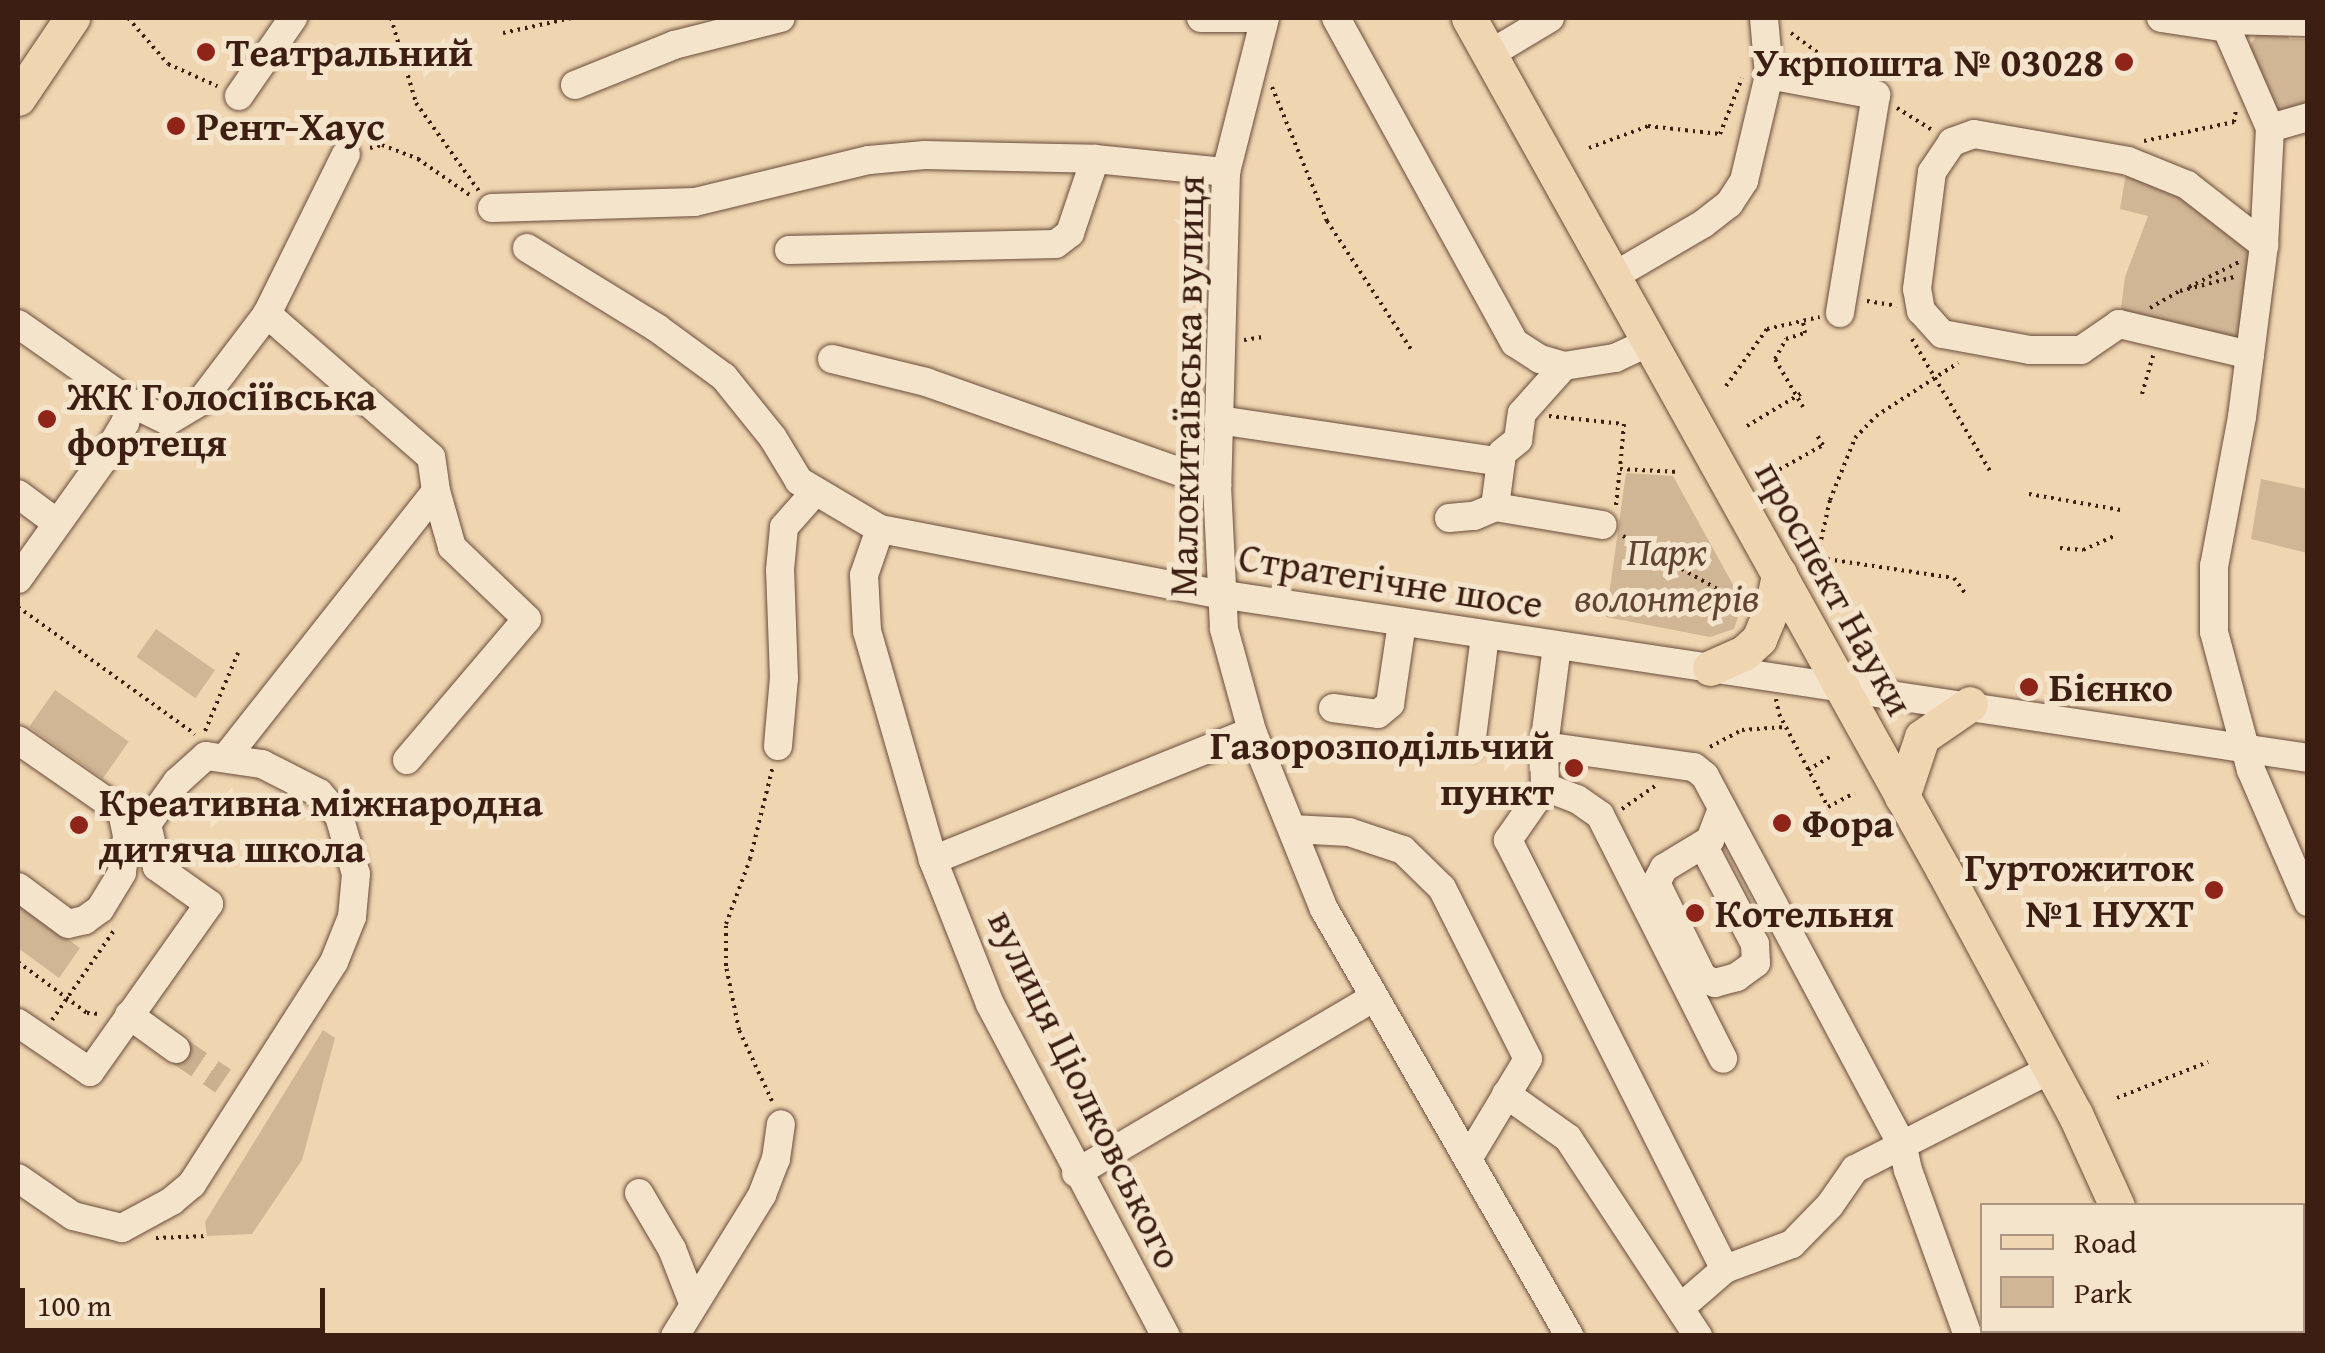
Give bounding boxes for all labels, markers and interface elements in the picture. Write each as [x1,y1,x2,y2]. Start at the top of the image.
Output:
place label: Театральний [226,28,473,76]
place label: Укрпошта № 03028 [1753,38,2104,86]
marker: Театральний [195,41,217,63]
marker: Укрпошта № 03028 [2113,51,2135,73]
place label: Рент-Хаус [196,102,385,150]
marker: Рент-Хаус [165,115,187,137]
street label: Малокитаївська вулиця [1158,175,1214,597]
place label: ЖК Голосіївська фортеця [67,372,377,466]
marker: ЖК Голосіївська фортеця [36,408,58,430]
street label: проспект Науки [1745,452,1925,724]
park label: Парк волонтерів [1574,527,1760,621]
street label: Стратегічне шосе [1235,532,1547,628]
place label: Бієнко [2049,663,2173,711]
marker: Бієнко [2018,676,2040,698]
place label: Газорозподільчий пункт [1210,721,1554,815]
marker: Газорозподільчий пункт [1563,757,1585,779]
place label: Креативна міжнародна дитяча школа [99,778,543,872]
place label: Фора [1802,799,1894,847]
marker: Фора [1771,812,1793,834]
marker: Креативна міжнародна дитяча школа [68,814,90,836]
place label: Гуртожиток №1 НУХТ [1964,843,2194,937]
marker: Гуртожиток №1 НУХТ [2203,879,2225,901]
place label: Котельня [1715,889,1894,937]
street label: вулиця Ціолковського [978,902,1194,1276]
marker: Котельня [1684,902,1706,924]
legend [1980,1203,2305,1333]
text: Road [2074,1220,2137,1264]
scale bar [25,1268,330,1330]
text: Park [2074,1270,2132,1314]
text: 100 m [37,1283,111,1327]

